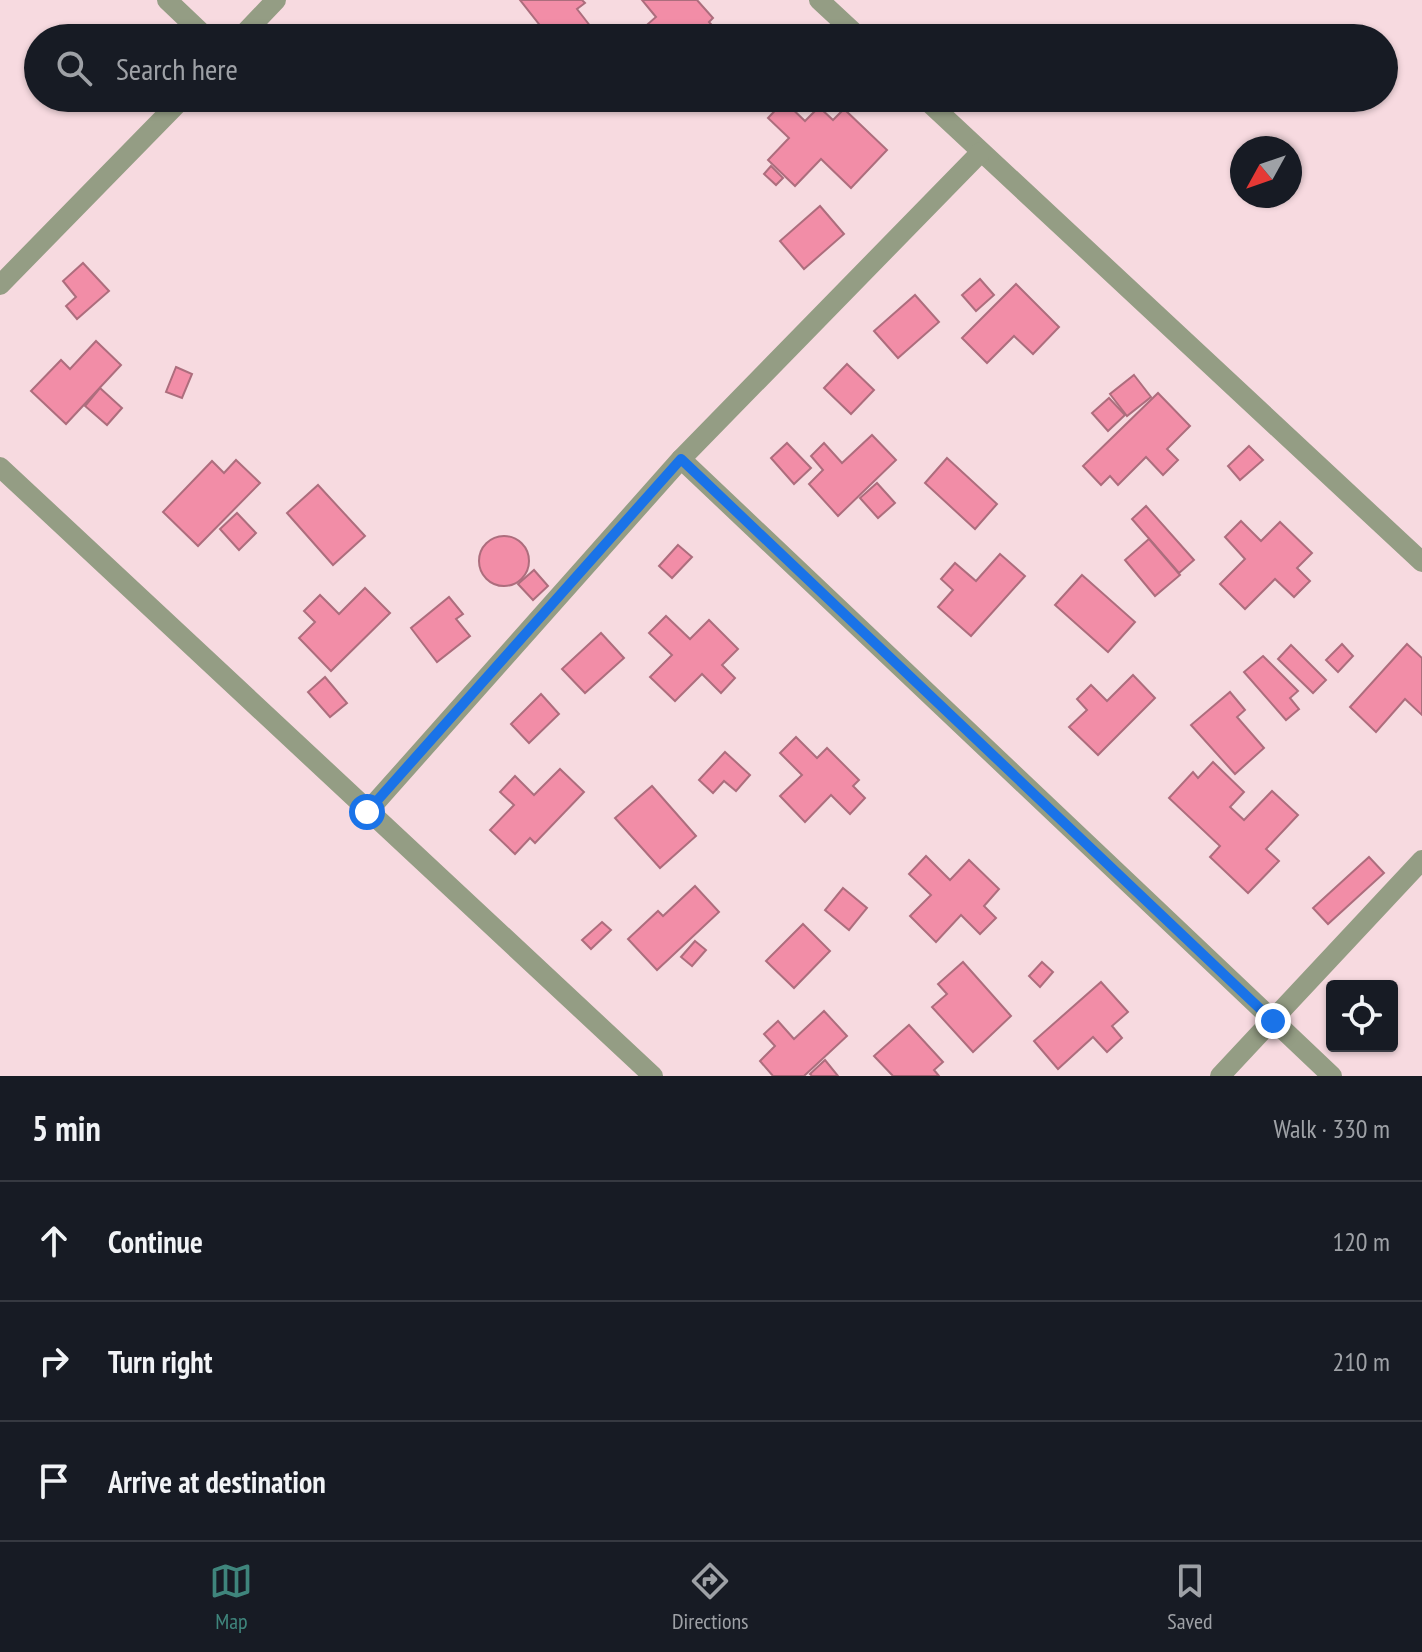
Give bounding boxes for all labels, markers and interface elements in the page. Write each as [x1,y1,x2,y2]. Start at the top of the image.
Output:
search box [24,24,1398,112]
icon: search [52,46,96,90]
text: Search here [116,49,238,88]
north arrow [1230,136,1302,208]
route start [349,794,385,830]
map controls [1326,980,1398,1052]
button: locate [1326,980,1398,1052]
route end [1255,1003,1291,1039]
text: 5 min [32,1106,101,1150]
text: Walk · 330 m [1273,1112,1390,1145]
icon: ahead [32,1219,76,1263]
text: Continue [108,1222,203,1261]
text: 120 m [1332,1225,1390,1258]
icon: right [32,1339,76,1383]
text: Turn right [108,1342,212,1381]
text: 210 m [1332,1345,1390,1378]
icon: arrive [32,1459,76,1503]
text: Arrive at destination [108,1462,326,1501]
tab: Map [209,1559,253,1635]
tab: Directions [672,1559,749,1635]
tab: Saved [1167,1559,1213,1635]

